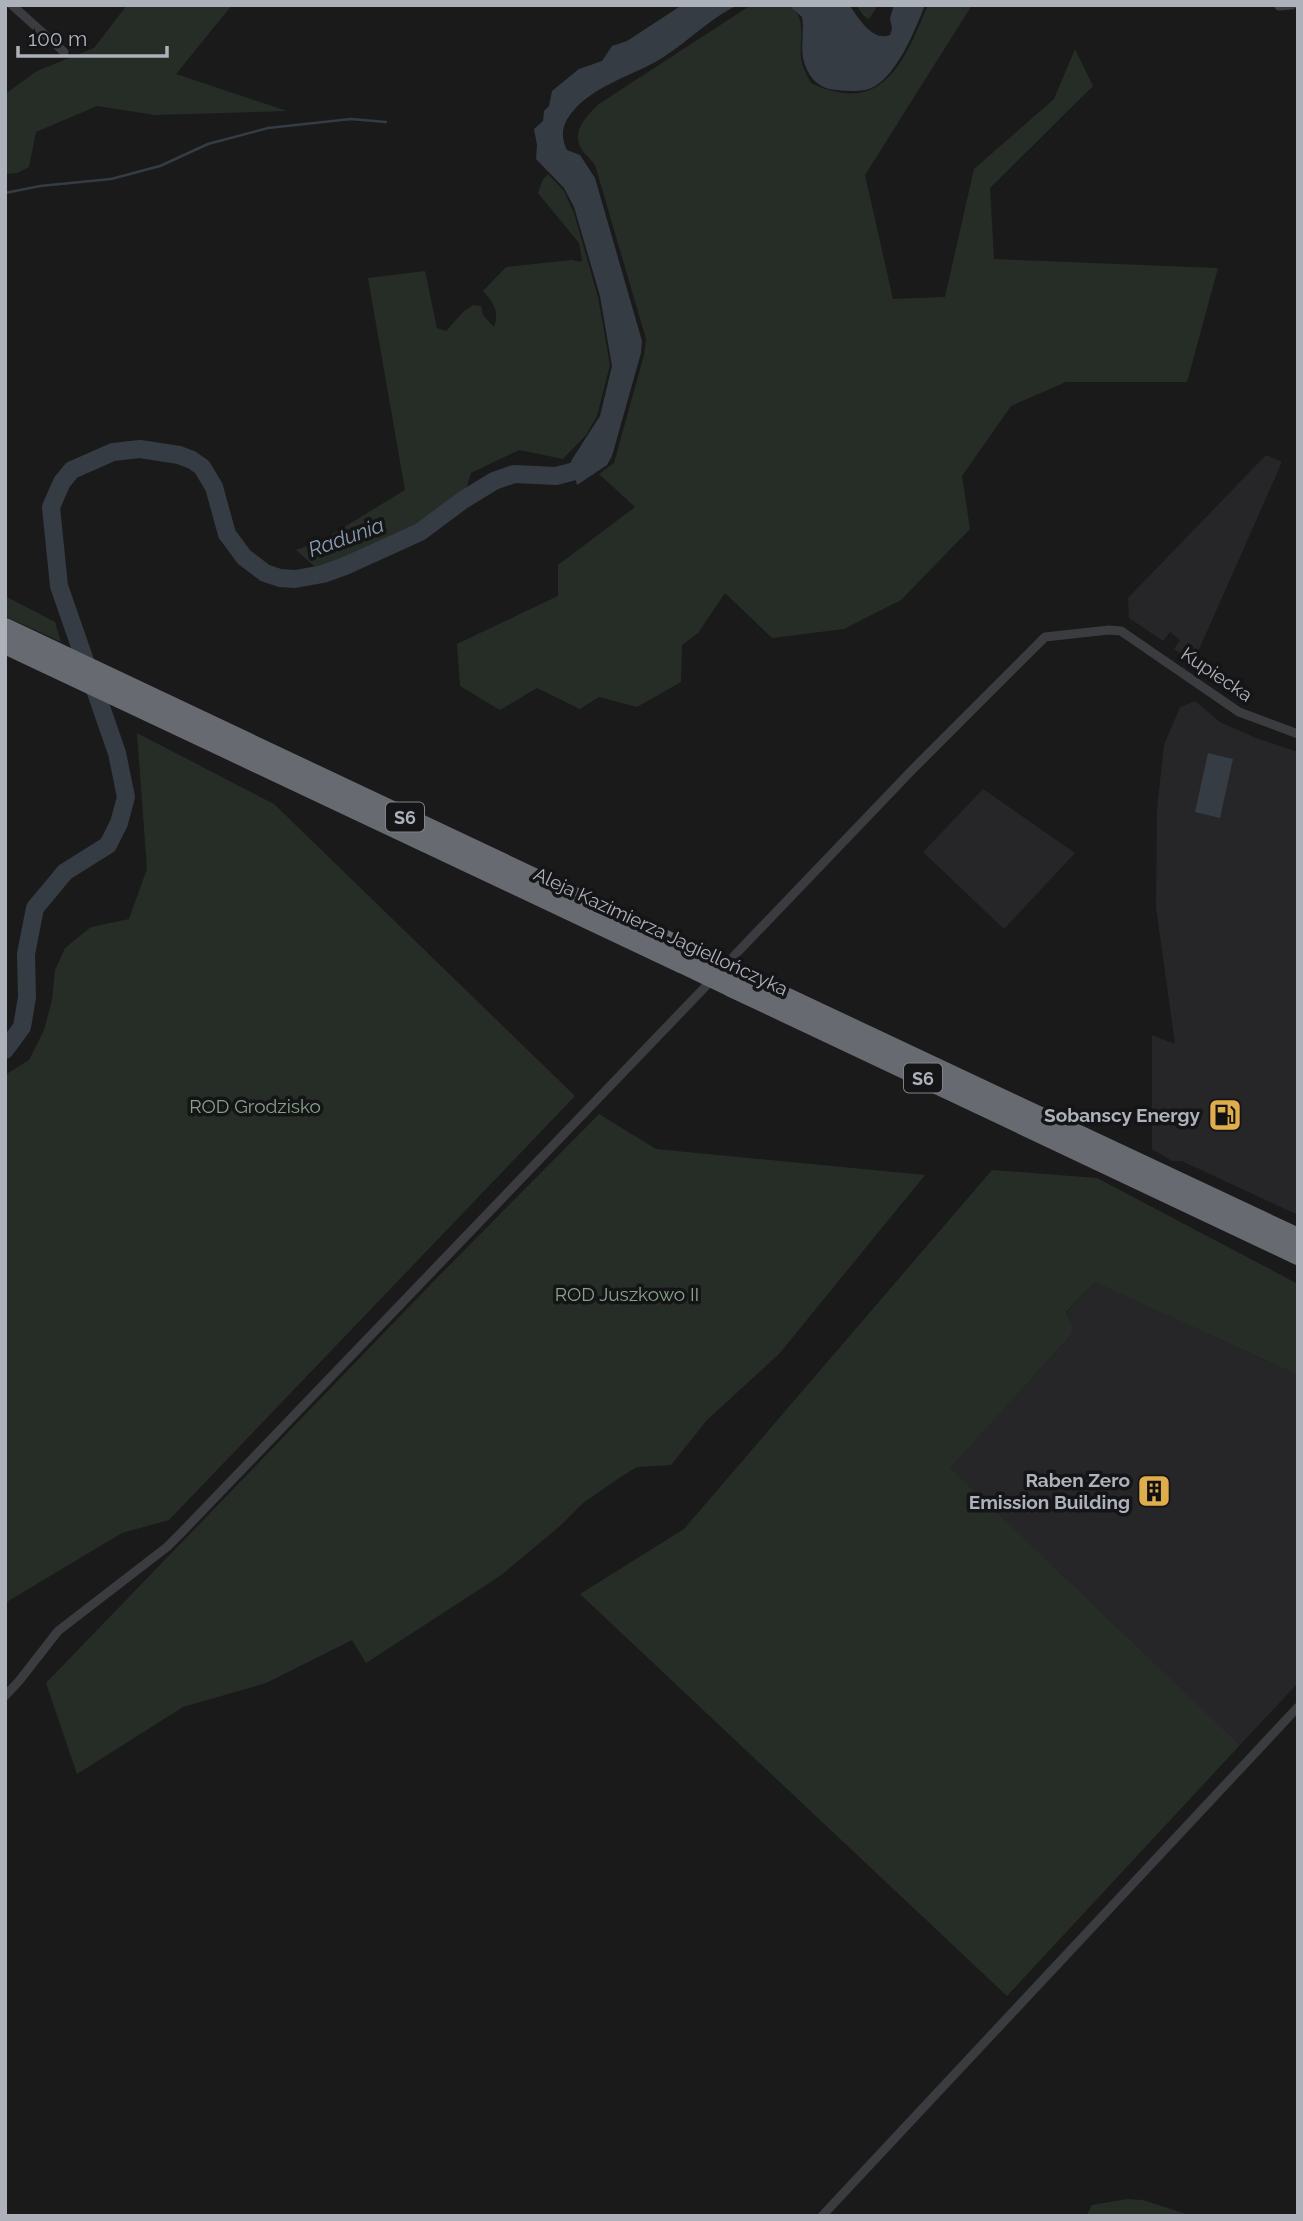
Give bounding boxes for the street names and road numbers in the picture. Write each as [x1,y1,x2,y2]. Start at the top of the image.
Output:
street label: Kupiecka [1177,642,1257,706]
road number: S6 [386,802,424,832]
street label: Aleja Kazimierza Jagiellończyka [531,862,791,1000]
road number: S6 [904,1064,942,1092]

